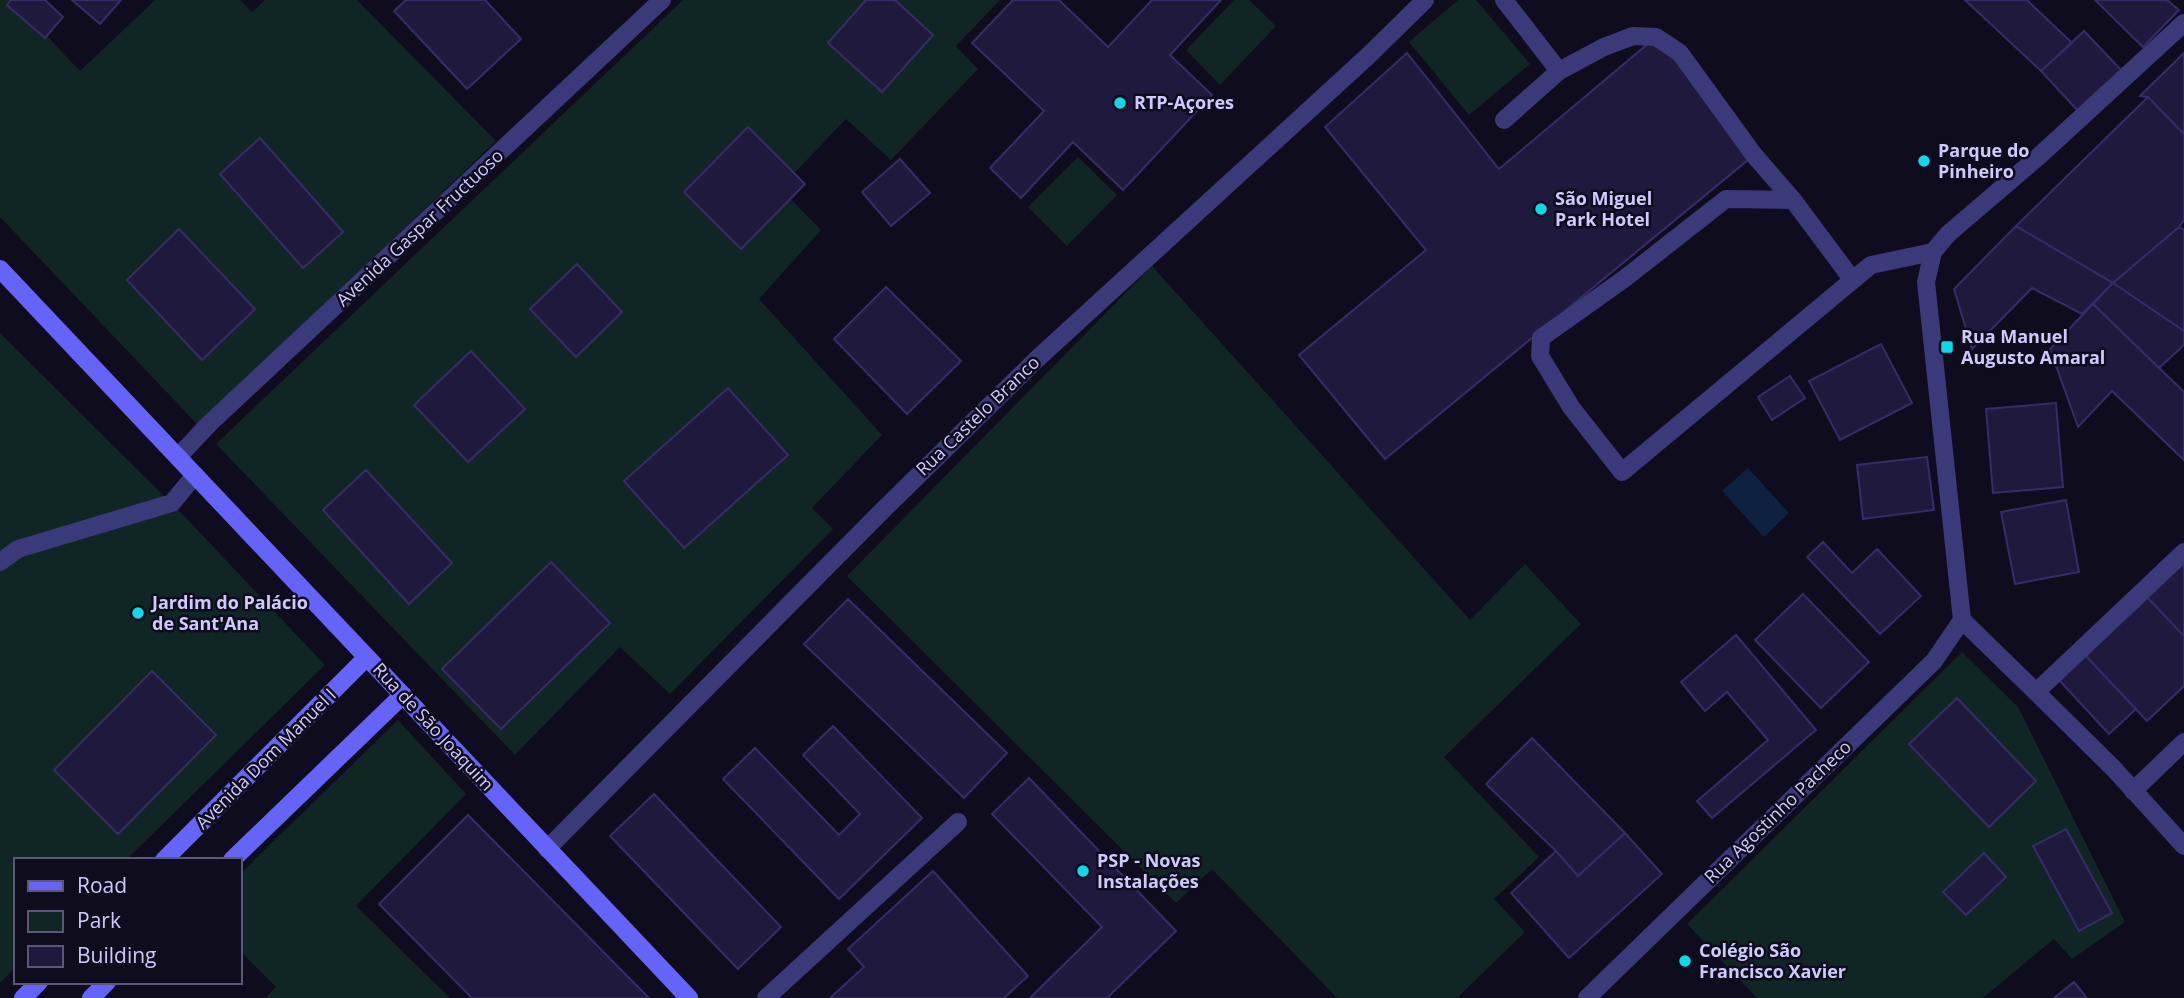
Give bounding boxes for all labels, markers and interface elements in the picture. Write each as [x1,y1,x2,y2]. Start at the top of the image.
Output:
place label: RTP-Açores [1134,90,1234,114]
marker: RTP-Açores [1112,95,1128,111]
place label: Parque do Pinheiro [1938,138,2029,183]
street label: Avenida Gaspar Fructuoso [331,143,508,311]
marker: Parque do Pinheiro [1916,153,1932,169]
place label: São Miguel Park Hotel [1555,186,1652,231]
marker: São Miguel Park Hotel [1533,201,1549,217]
place label: Rua Manuel Augusto Amaral [1961,324,2105,369]
marker: Rua Manuel Augusto Amaral [1939,339,1955,355]
street label: Rua Castelo Branco [910,350,1044,480]
place label: Jardim do Palácio de Sant'Ana [150,590,308,635]
marker: Jardim do Palácio de Sant'Ana [130,605,146,621]
street label: Rua de São Joaquim [368,657,499,796]
street label: Avenida Dom Manuel I [190,683,341,834]
street label: Rua Agostinho Pacheco [1698,735,1856,888]
place label: PSP - Novas Instalações [1097,848,1201,893]
legend [14,858,242,984]
marker: PSP - Novas Instalações [1075,863,1091,879]
text: Road [77,871,127,899]
text: Park [77,906,121,934]
place label: Colégio São Francisco Xavier [1699,938,1846,983]
text: Building [77,941,156,969]
marker: Colégio São Francisco Xavier [1677,953,1693,969]

